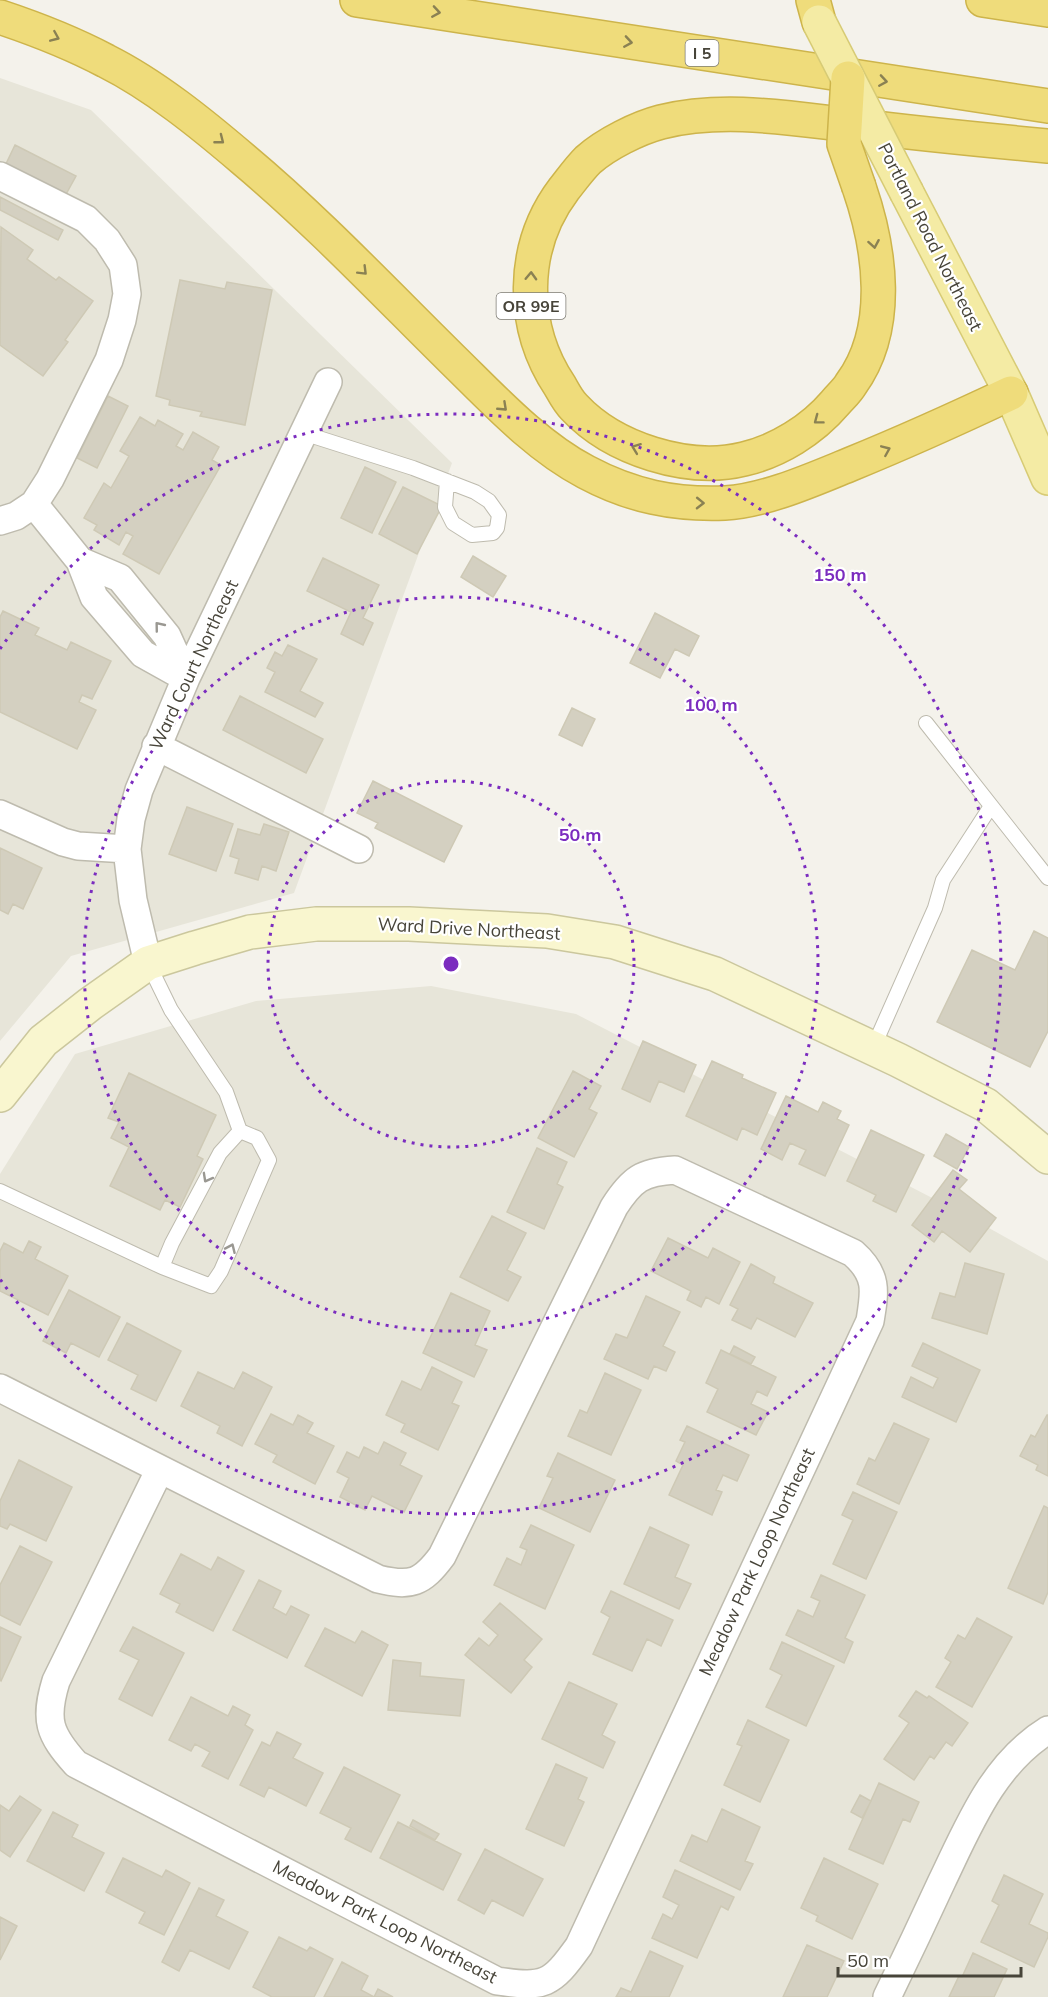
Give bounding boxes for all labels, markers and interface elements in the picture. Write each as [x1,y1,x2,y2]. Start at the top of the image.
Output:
one-way arrow [431,6,440,18]
one-way arrow [48,30,59,42]
one-way arrow [624,35,633,47]
road number: I 5 [686,40,718,66]
one-way arrow [879,74,888,86]
one-way arrow [213,132,224,143]
street label: Portland Road Northeast [873,139,988,335]
one-way arrow [867,239,880,249]
one-way arrow [356,264,367,275]
one-way arrow [525,272,537,281]
road number: OR 99E [496,293,566,319]
one-way arrow [496,400,507,411]
one-way arrow [813,413,824,424]
one-way arrow [631,442,641,455]
one-way arrow [879,445,890,457]
one-way arrow [695,497,704,509]
text: 150 m [813,563,867,586]
street label: Ward Court Northeast [144,576,243,754]
one-way arrow [156,622,167,633]
text: 100 m [684,693,738,716]
text: 50 m [559,823,601,846]
street label: Ward Drive Northeast [377,912,561,945]
centre of rings [441,954,461,974]
one-way arrow [203,1172,214,1183]
one-way arrow [224,1244,236,1255]
street label: Meadow Park Loop Northeast [694,1444,820,1679]
street label: Meadow Park Loop Northeast [269,1855,501,1988]
scale bar [838,1940,1021,1978]
text: 50 m [847,1949,889,1972]

